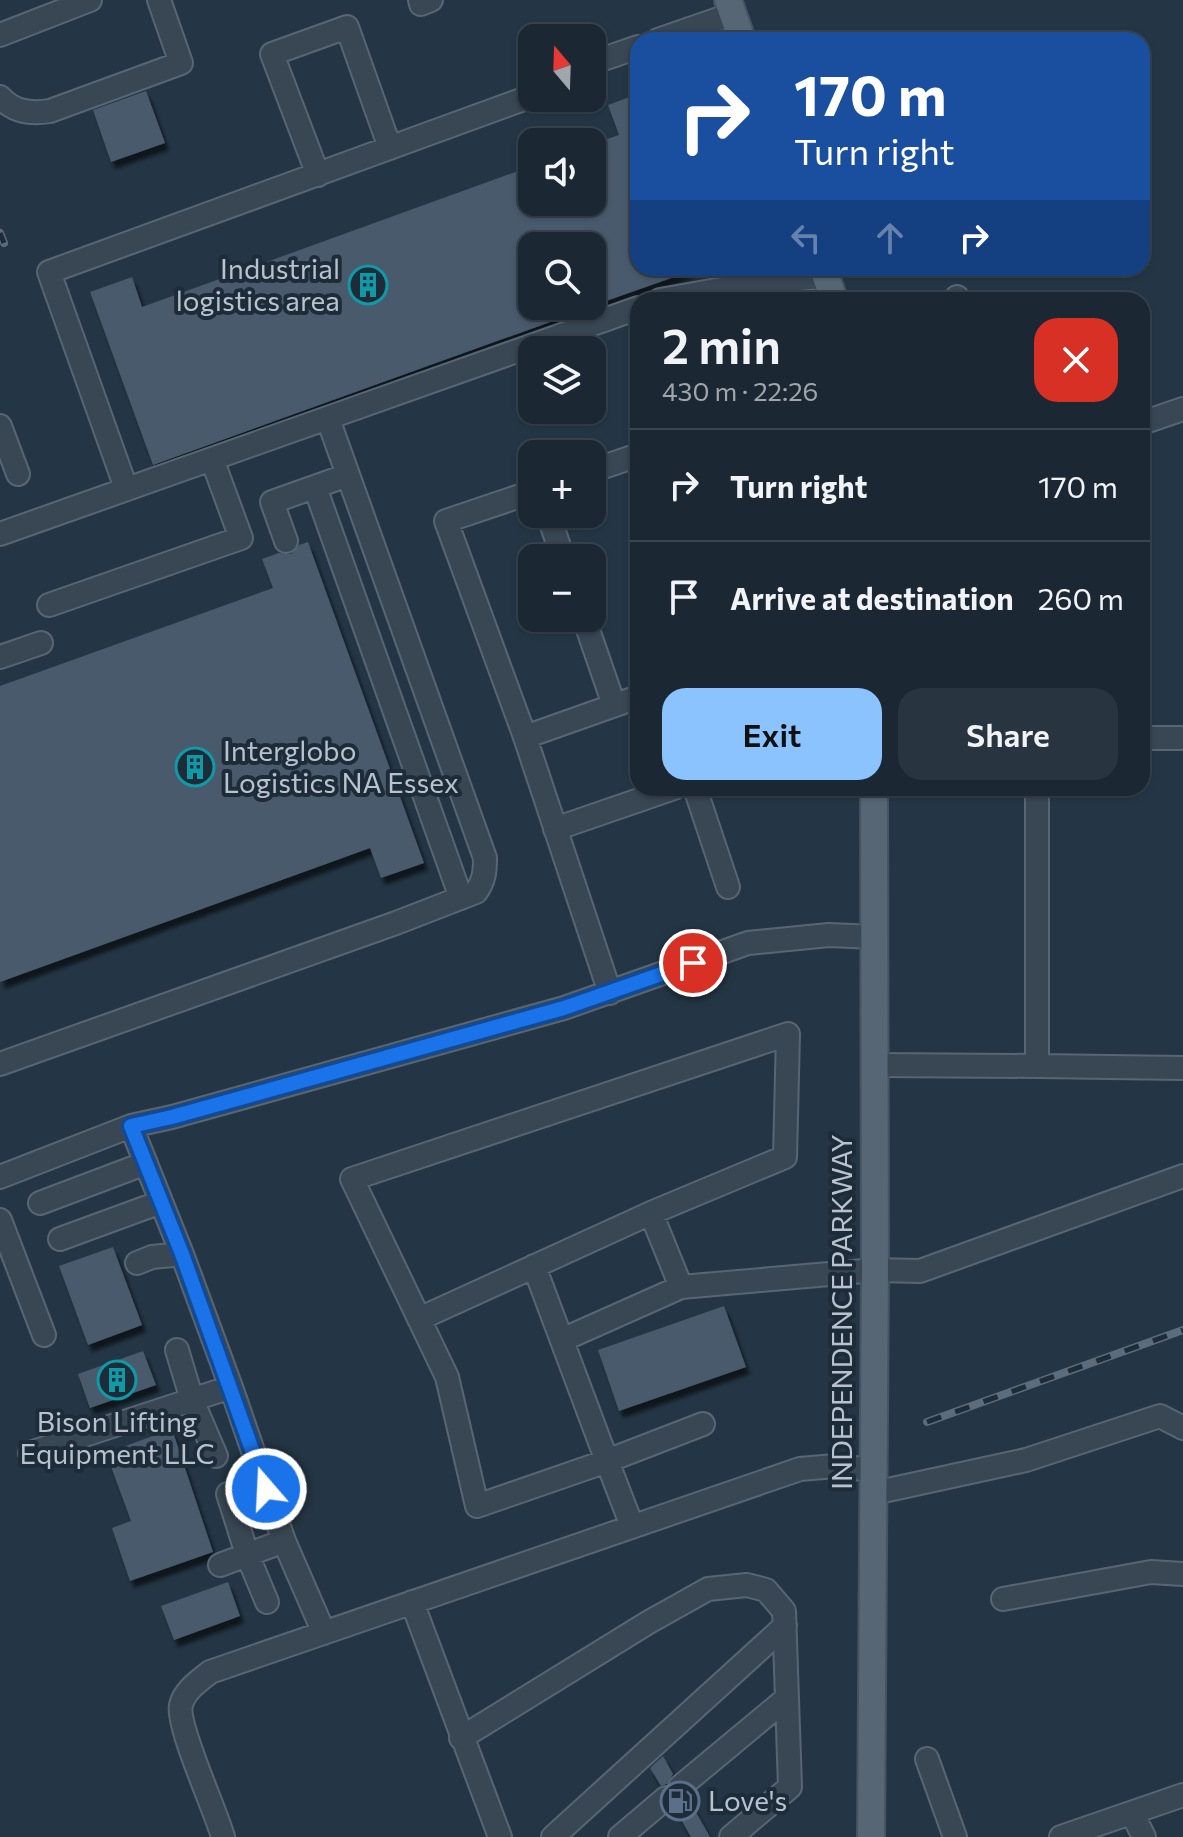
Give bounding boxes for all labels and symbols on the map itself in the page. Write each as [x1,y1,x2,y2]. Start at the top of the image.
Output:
north arrow [518,24,606,112]
place label: Industrial logistics area [176,251,340,317]
building icon: Industrial logistics area [347,264,389,306]
place label: Interglobo Logistics NA Essex [223,733,459,799]
building icon: Interglobo Logistics NA Essex [174,746,216,788]
pin [659,929,727,997]
street label: INDEPENDENCE PARKWAY [824,1134,858,1490]
building icon: Bison Lifting Equipment LLC [96,1359,138,1401]
place label: Bison Lifting Equipment LLC [19,1404,215,1470]
position arrow [224,1447,308,1531]
fuel station icon: Love's [659,1780,701,1822]
place label: Love's [708,1783,787,1817]

